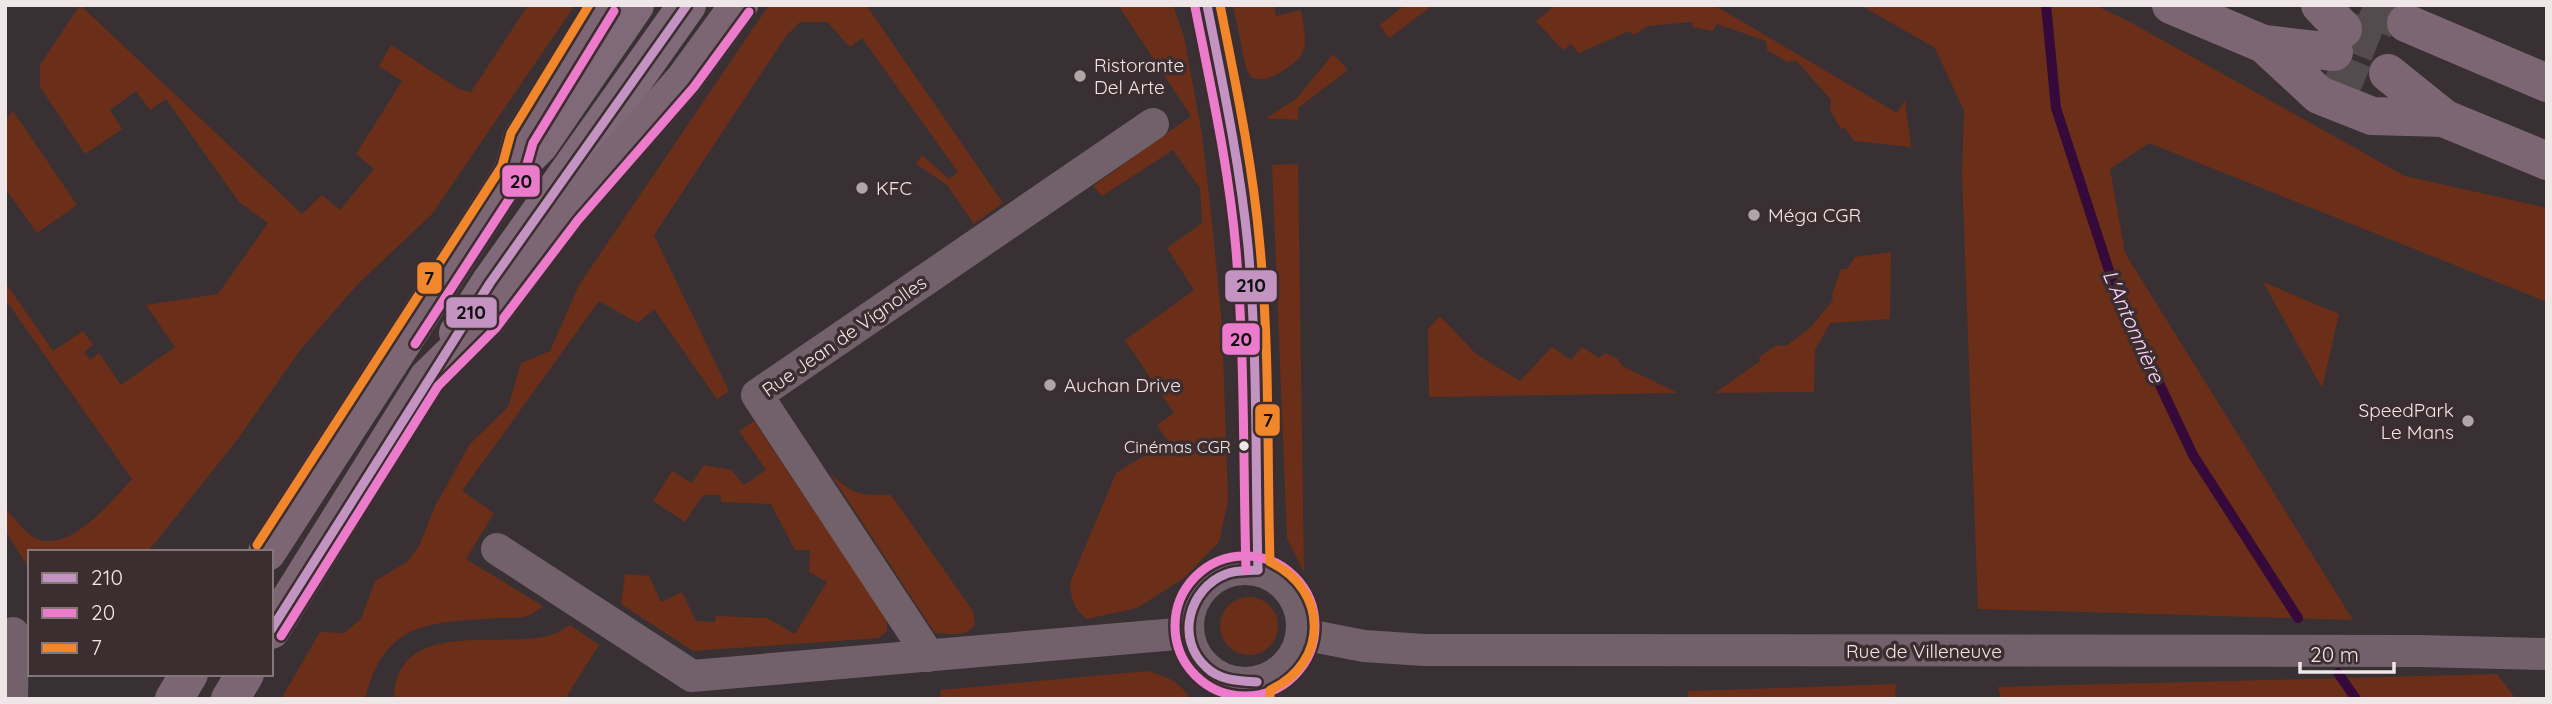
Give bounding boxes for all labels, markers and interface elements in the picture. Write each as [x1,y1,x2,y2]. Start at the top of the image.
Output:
place label: Ristorante Del Arte [1094,53,1184,99]
marker: Ristorante Del Arte [1072,68,1088,84]
line badge: 20 [501,164,541,198]
text: 20 [510,169,532,193]
place label: KFC [876,176,912,200]
marker: KFC [854,180,870,196]
place label: Méga CGR [1768,203,1861,227]
marker: Méga CGR [1746,207,1762,223]
line badge: 7 [416,261,443,295]
text: 7 [424,266,434,290]
water label: L'Antonnière [2098,266,2171,387]
line badge: 210 [1224,269,1278,303]
street label: Rue Jean de Vignolles [757,270,931,402]
text: 210 [1236,273,1266,297]
line badge: 210 [445,296,498,329]
text: 210 [456,300,486,324]
line badge: 20 [1221,322,1261,356]
text: 20 [1230,327,1252,351]
place label: Auchan Drive [1064,373,1181,397]
marker: Auchan Drive [1042,377,1058,393]
place label: SpeedPark Le Mans [2359,398,2454,444]
line badge: 7 [1254,403,1281,437]
text: 7 [1263,408,1273,432]
marker: SpeedPark Le Mans [2460,413,2476,429]
place label: Cinémas CGR [1124,436,1231,457]
marker: Cinémas CGR [1237,439,1251,453]
legend [28,550,273,676]
text: 210 [91,564,123,590]
text: 20 [91,599,115,625]
scale bar [2300,630,2394,674]
text: 7 [91,634,102,660]
street label: Rue de Villeneuve [1846,639,2002,663]
text: 20 m [2310,641,2359,667]

